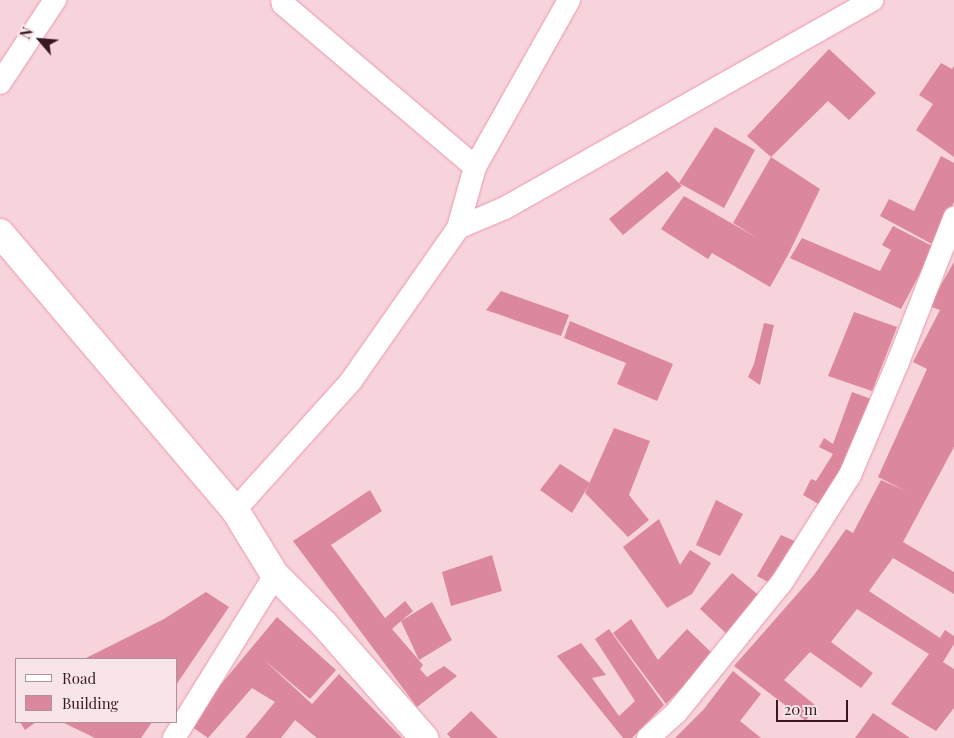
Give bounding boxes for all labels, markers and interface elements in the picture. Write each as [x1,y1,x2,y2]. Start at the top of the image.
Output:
north arrow [15,15,65,65]
text: N [15,24,37,42]
legend [15,658,178,723]
text: Road [62,668,96,688]
scale bar [779,690,852,722]
text: Building [62,693,118,713]
text: 20 m [784,699,817,719]

